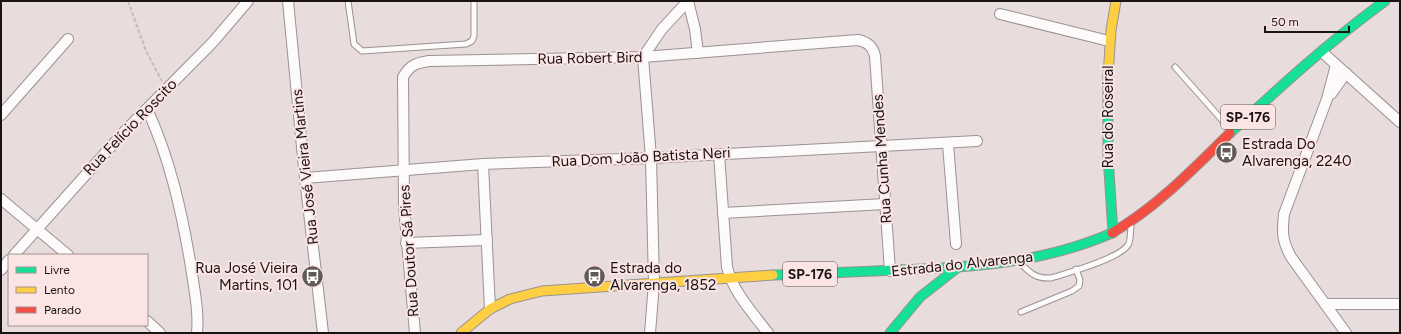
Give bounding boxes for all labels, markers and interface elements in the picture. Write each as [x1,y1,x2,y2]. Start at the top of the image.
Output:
scale bar [1265,8,1349,34]
text: 50 m [1271,15,1299,29]
street label: Rua Robert Bird [537,48,643,68]
street label: Rua do Roseiral [1099,65,1117,169]
street label: Rua Felício Roscito [79,75,181,179]
street label: Rua José Vieira Martins [288,88,322,246]
street label: Rua Cunha Mendes [869,94,895,224]
road number: SP-176 [1221,105,1275,129]
place label: Estrada Do Alvarenga, 2240 [1242,135,1352,170]
bus stop icon: Estrada Do Alvarenga, 2240 [1214,140,1240,166]
street label: Rua Dom João Batista Neri [551,143,731,171]
street label: Rua Doutor Sá Pires [395,184,423,318]
street label: Estrada do Alvarenga [890,248,1034,280]
legend [8,254,148,326]
place label: Rua José Vieira Martins, 101 [195,259,298,294]
place label: Estrada do Alvarenga, 1852 [610,259,716,294]
road number: SP-176 [783,262,837,286]
text: Livre [44,263,70,277]
bus stop icon: Rua José Vieira Martins, 101 [300,264,326,290]
bus stop icon: Estrada do Alvarenga, 1852 [581,264,607,290]
text: Lento [44,283,75,297]
text: Parado [44,303,81,317]

